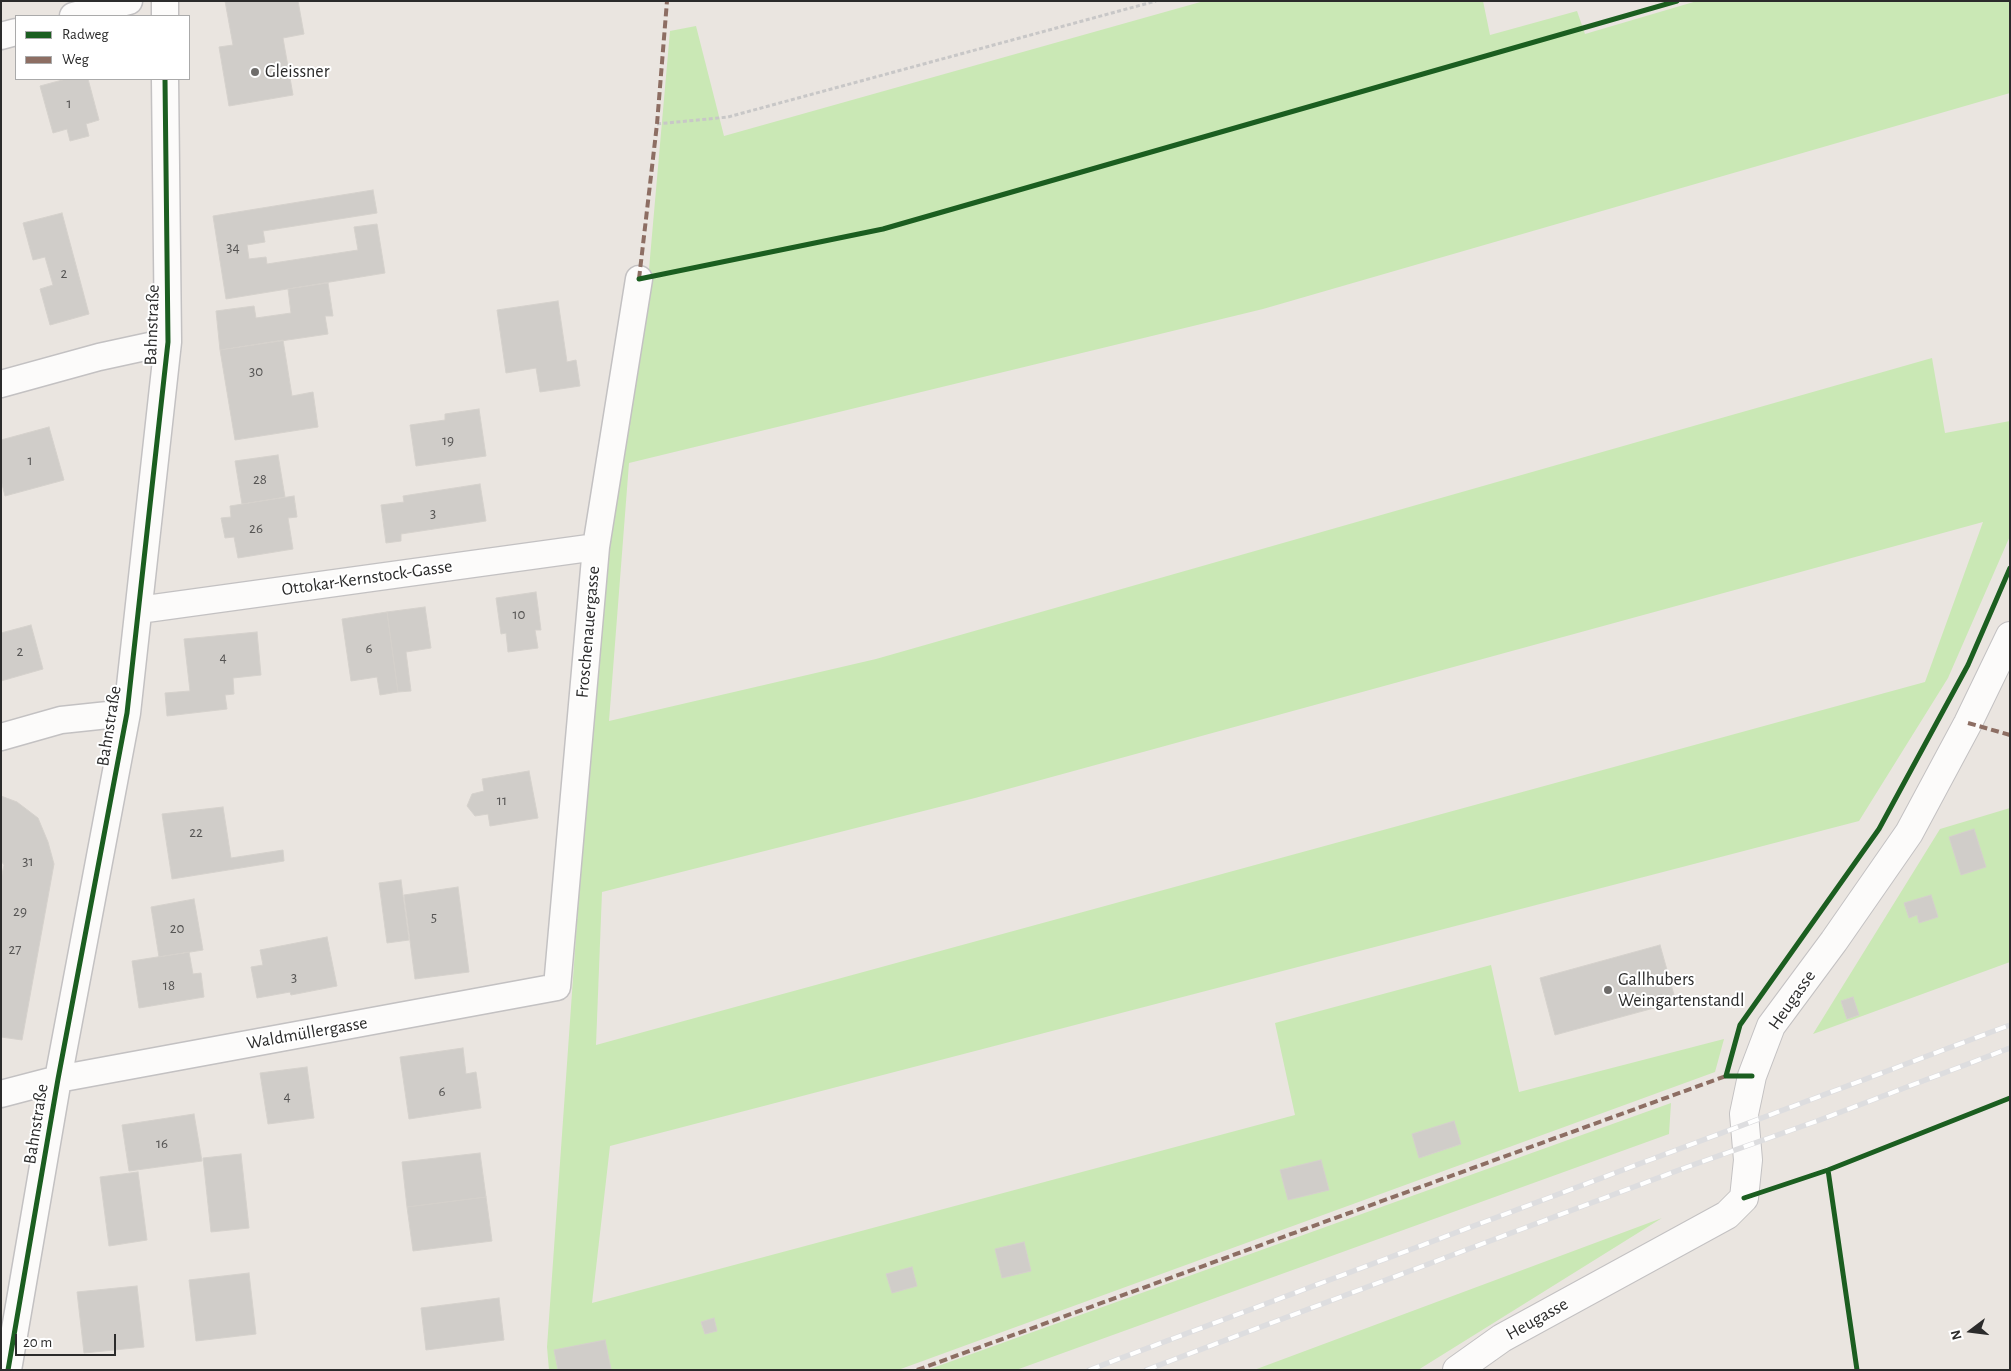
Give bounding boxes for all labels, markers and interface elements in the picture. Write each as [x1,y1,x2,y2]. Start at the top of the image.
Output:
legend [15,15,190,80]
text: Radweg [62,27,109,42]
text: Weg [62,52,89,67]
place label: Gleissner [265,61,329,83]
marker: Gleissner [249,66,261,78]
house number: 1 [66,94,72,112]
house number: 34 [226,238,240,256]
house number: 2 [61,264,67,282]
street label: Bahnstraße [140,284,164,366]
house number: 30 [249,362,263,380]
house number: 19 [442,431,454,449]
house number: 1 [27,451,33,469]
house number: 28 [253,470,267,488]
house number: 3 [430,504,436,522]
house number: 26 [249,519,263,537]
street label: Ottokar-Kernstock-Gasse [280,555,454,601]
street label: Froschenauergasse [571,565,605,699]
house number: 10 [512,605,526,623]
house number: 6 [365,639,373,657]
house number: 2 [17,642,23,660]
house number: 4 [219,648,227,666]
street label: Bahnstraße [92,684,126,768]
house number: 11 [497,791,507,809]
house number: 22 [189,823,203,841]
house number: 31 [22,852,34,870]
house number: 29 [13,902,27,920]
house number: 5 [431,908,437,926]
house number: 20 [170,919,184,937]
house number: 27 [8,940,22,958]
street label: Heugasse [1764,966,1820,1034]
house number: 3 [291,968,297,986]
place label: Gallhubers Weingartenstandl [1618,969,1744,1012]
house number: 18 [163,976,175,994]
marker: Gallhubers Weingartenstandl [1602,984,1614,996]
street label: Waldmüllergasse [245,1012,369,1054]
street label: Bahnstraße [19,1082,53,1166]
house number: 6 [438,1082,446,1100]
house number: 4 [283,1087,291,1105]
house number: 16 [156,1134,168,1152]
street label: Heugasse [1502,1293,1572,1345]
north arrow [1946,1306,1996,1356]
scale bar [18,1324,119,1356]
text: N [1948,1328,1965,1341]
text: 20 m [23,1335,52,1350]

